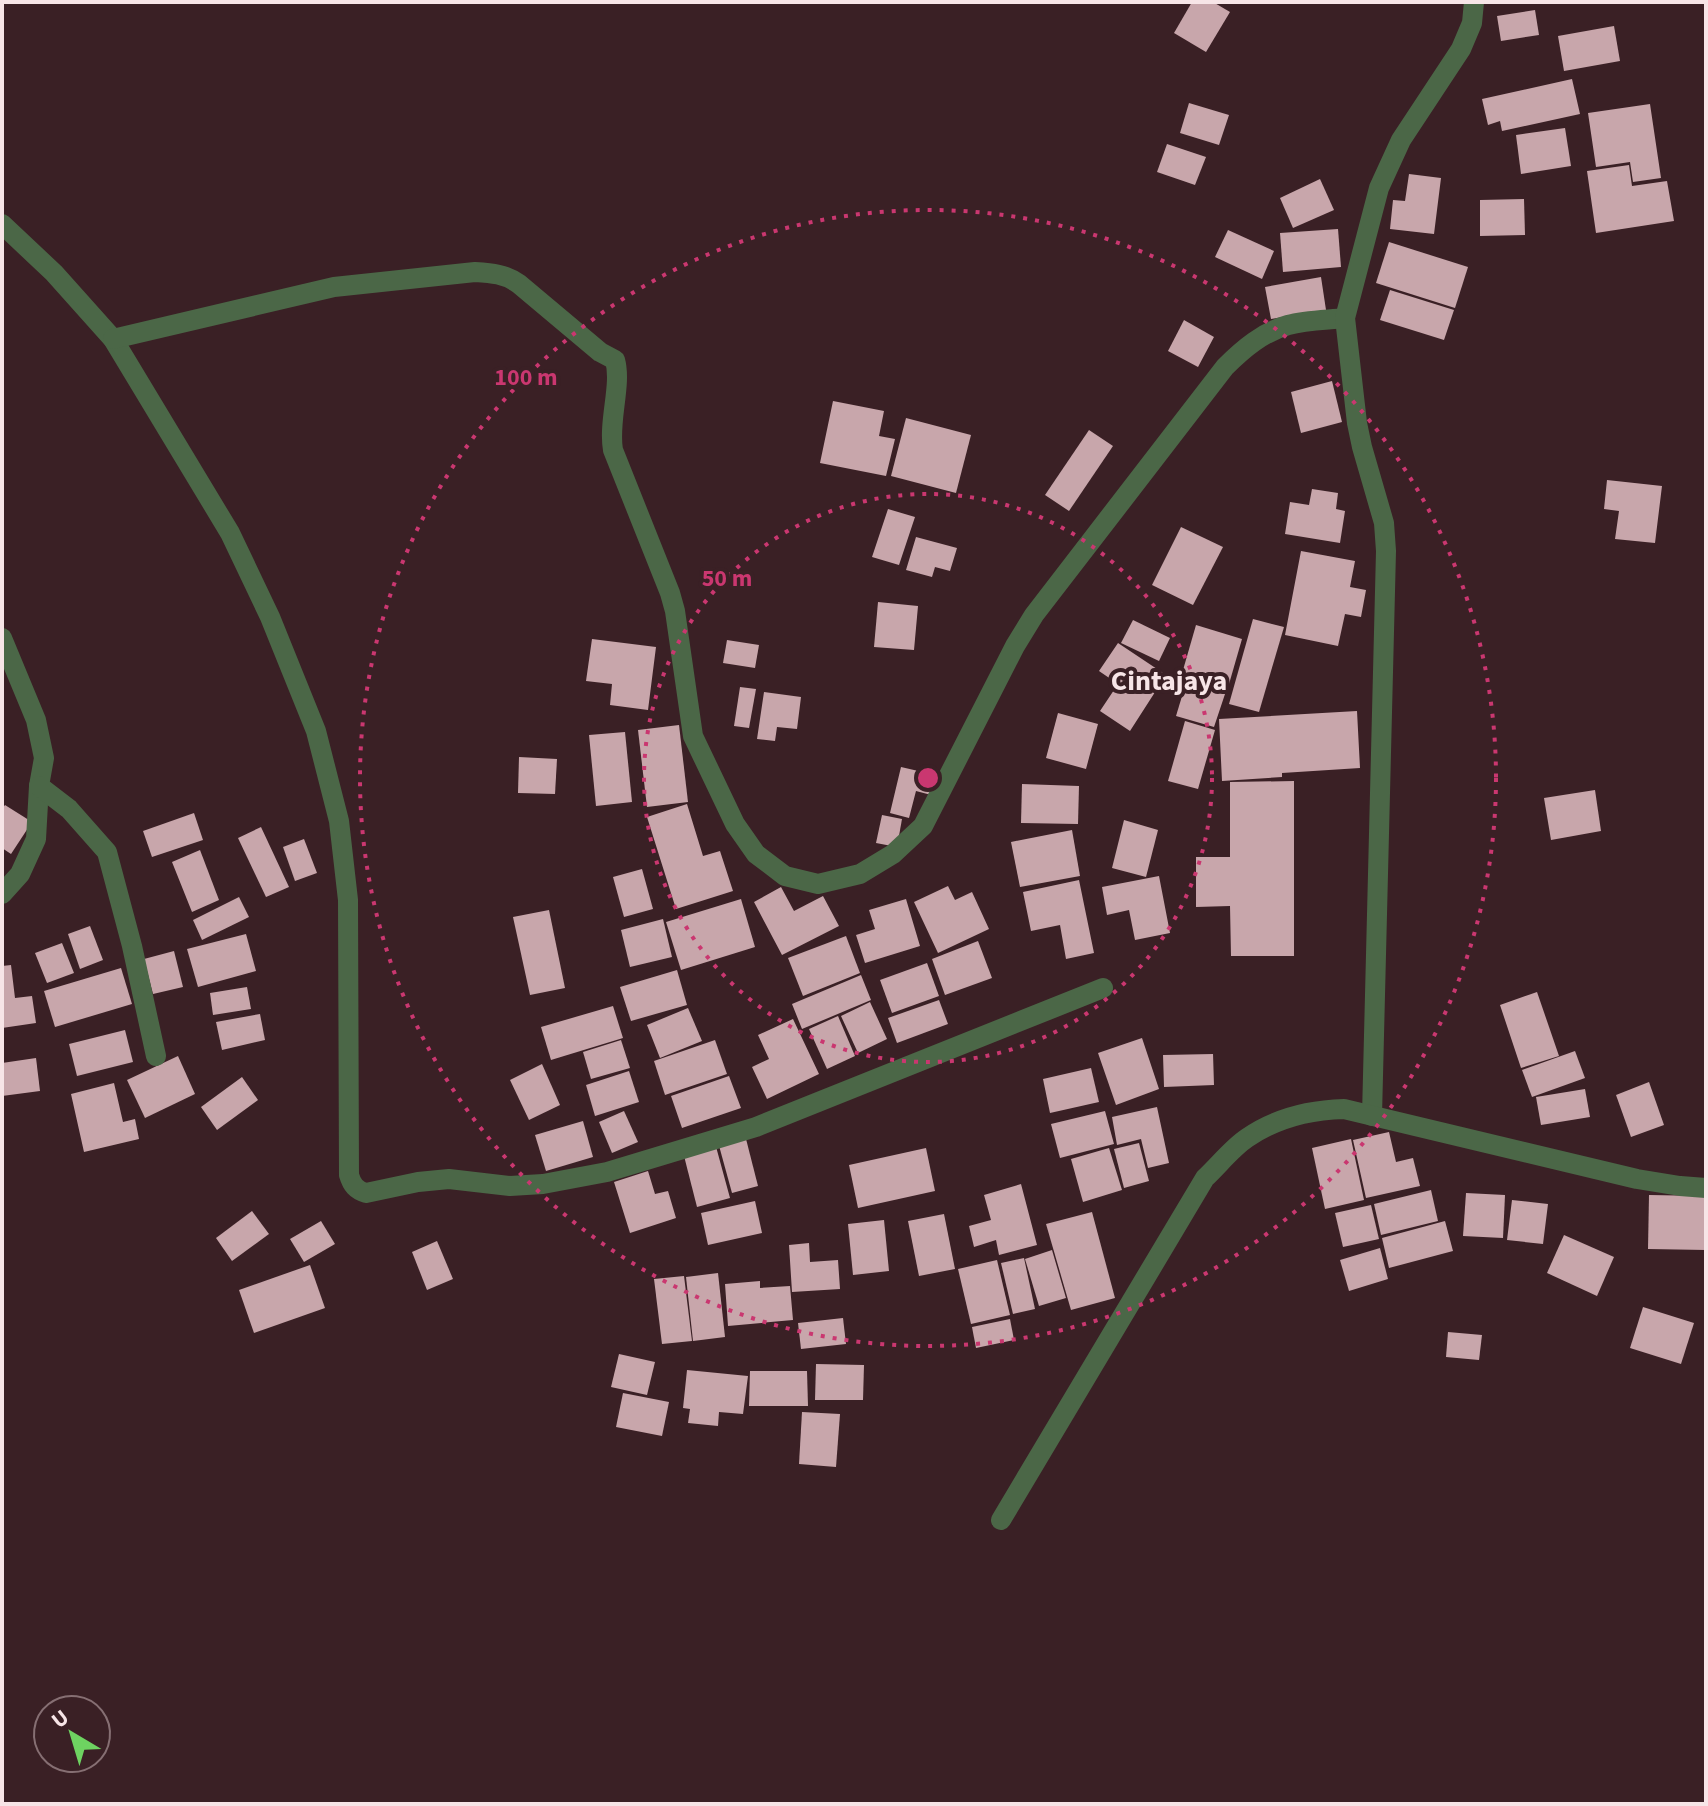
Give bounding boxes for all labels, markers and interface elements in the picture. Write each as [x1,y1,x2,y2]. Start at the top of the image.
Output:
text: 100 m [494,360,558,395]
text: 50 m [702,561,752,596]
district label: Cintajaya [1111,661,1227,701]
centre of rings [914,764,942,792]
north arrow [32,1694,112,1774]
text: U [45,1702,76,1736]

